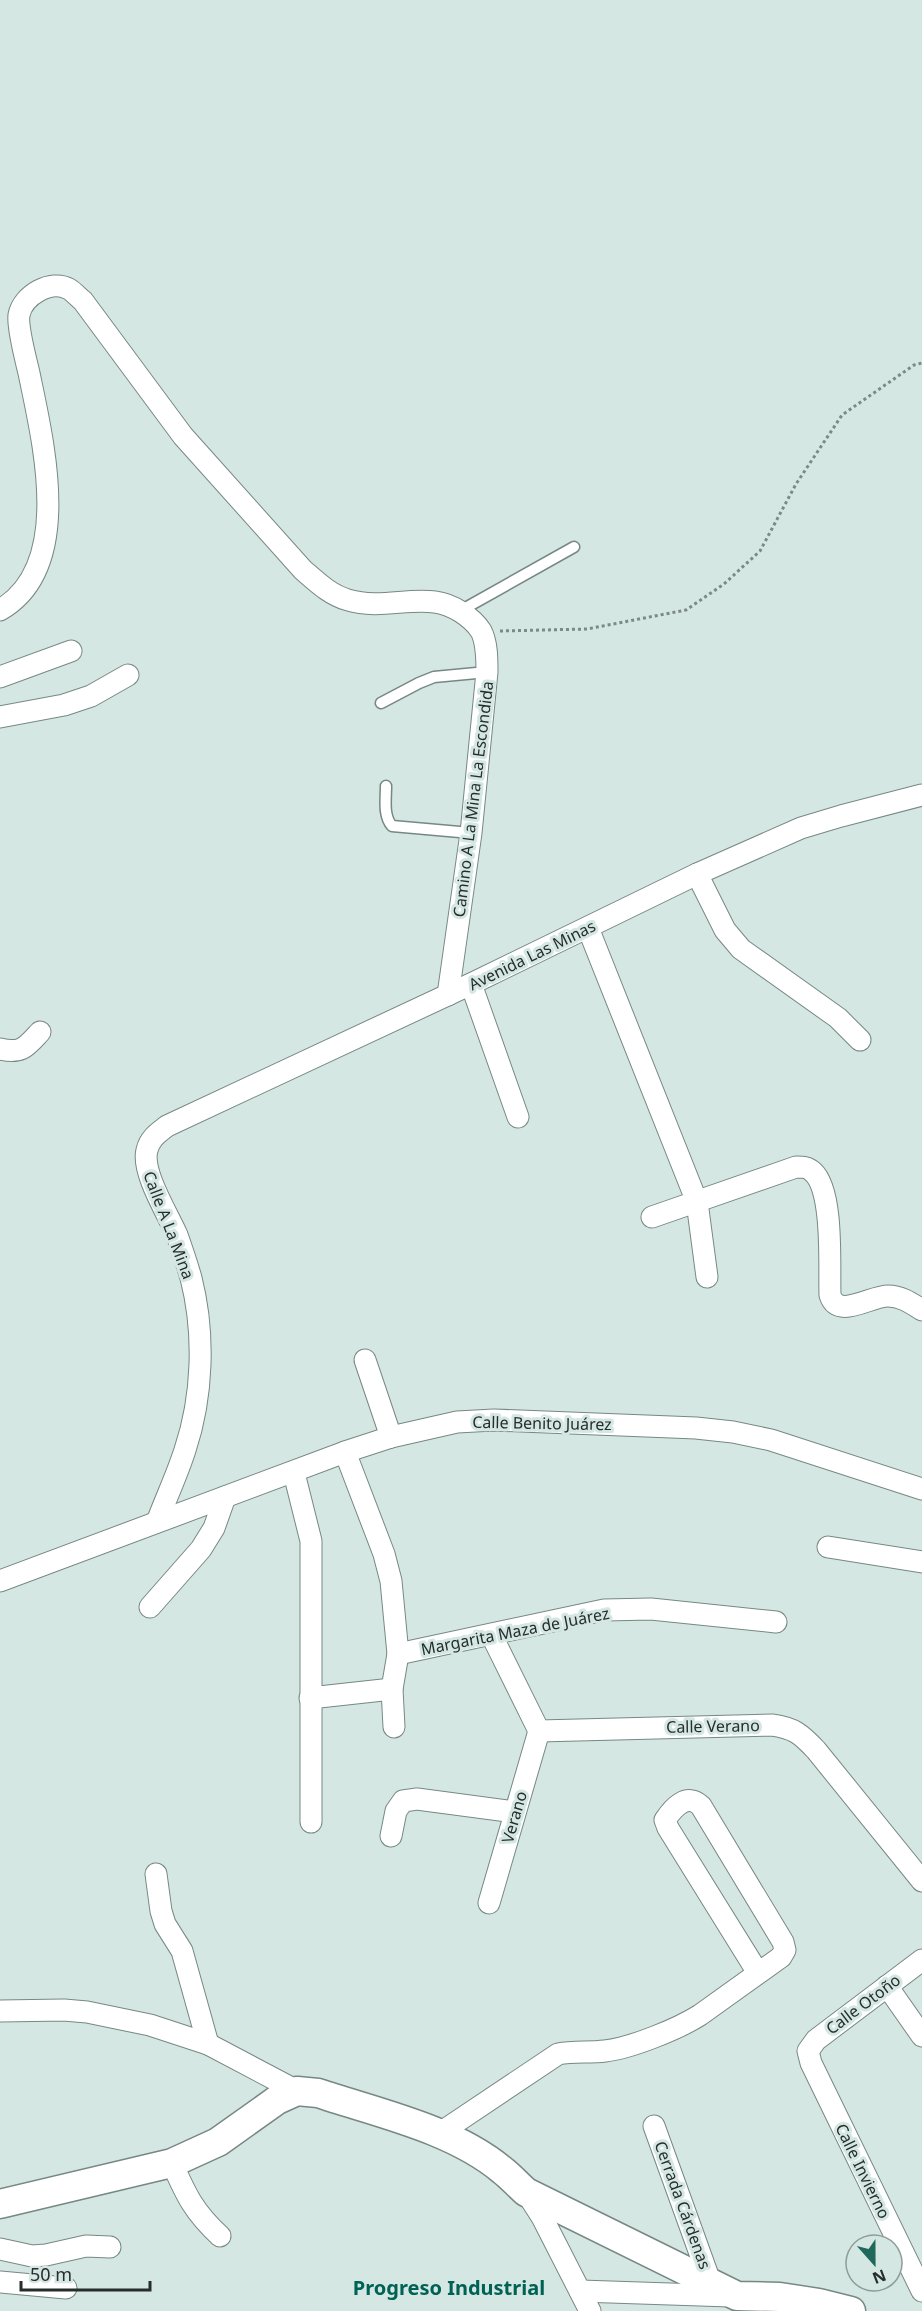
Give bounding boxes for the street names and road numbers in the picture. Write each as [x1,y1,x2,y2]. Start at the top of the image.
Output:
street label: Camino A La Mina La Escondida [448,680,498,918]
street label: Avenida Las Minas [465,915,599,995]
street label: Calle A La Mina [138,1168,200,1282]
street label: Calle Benito Juárez [472,1411,612,1435]
street label: Margarita Maza de Juárez [419,1602,611,1660]
street label: Calle Verano [666,1714,760,1738]
street label: Verano [496,1788,532,1846]
street label: Calle Otoño [821,1969,905,2039]
street label: Calle Invierno [830,2120,896,2222]
street label: Cerrada Cárdenas [650,2138,716,2272]

